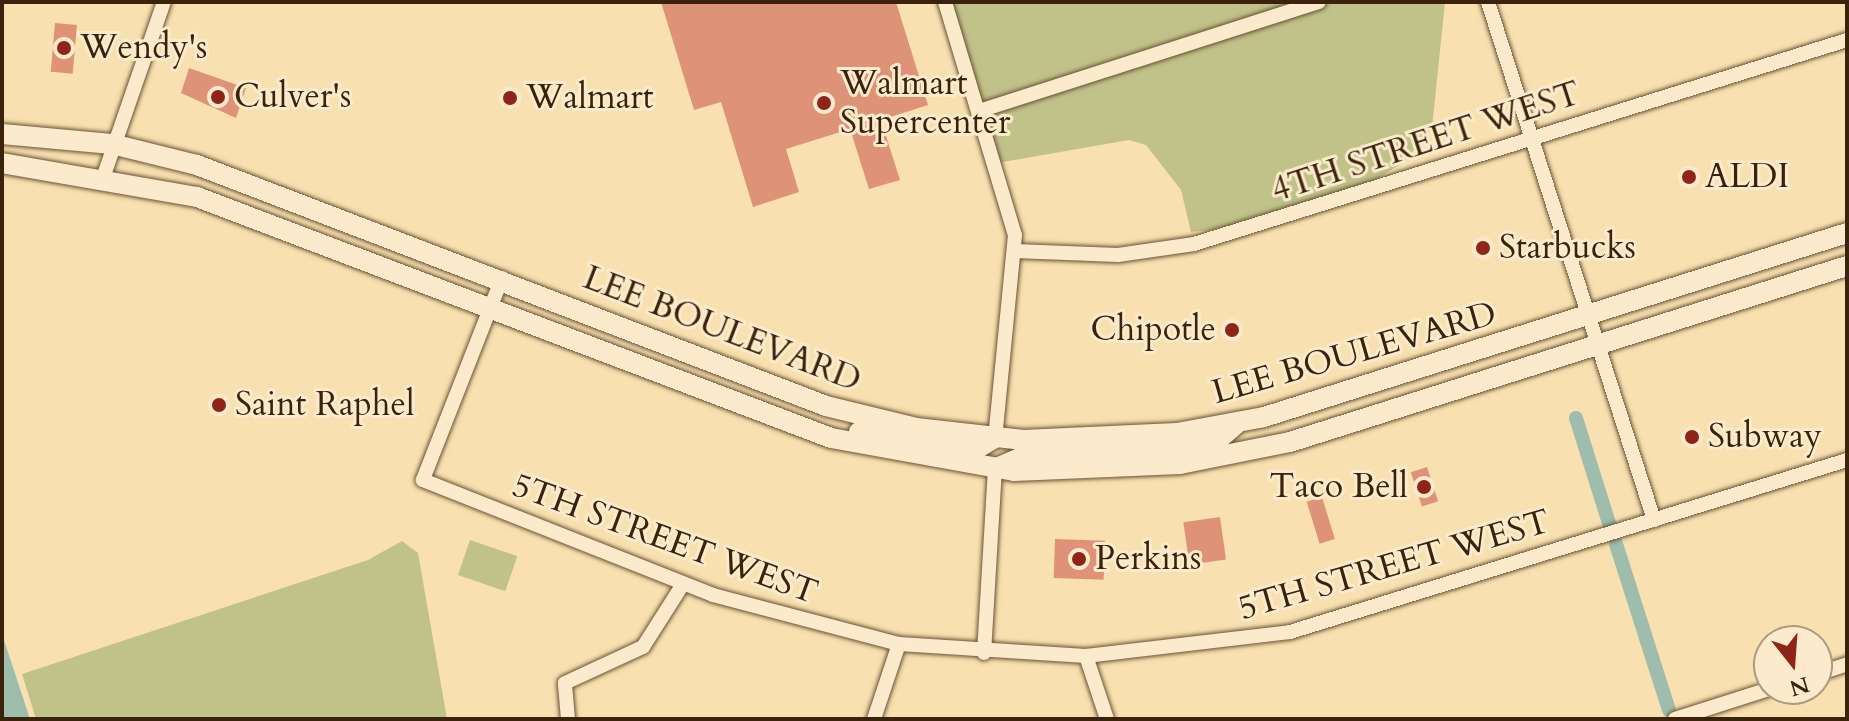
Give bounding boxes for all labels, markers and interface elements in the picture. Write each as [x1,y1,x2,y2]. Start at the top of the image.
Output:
place label: Wendy's [80,28,207,68]
marker: Wendy's [55,39,73,57]
place label: Walmart Supercenter [840,63,1010,142]
street label: 4TH STREET WEST [1267,73,1585,211]
place label: Culver's [234,77,351,117]
place label: Walmart [526,78,653,118]
marker: Culver's [209,88,227,106]
marker: Walmart [501,89,519,107]
marker: Walmart Supercenter [815,94,833,112]
place label: ALDI [1705,157,1789,197]
marker: ALDI [1680,168,1698,186]
place label: Starbucks [1499,228,1636,268]
marker: Starbucks [1474,239,1492,257]
street label: LEE BOULEVARD [578,257,866,401]
street label: LEE BOULEVARD [1207,293,1501,413]
place label: Chipotle [1090,310,1216,350]
marker: Chipotle [1223,321,1241,339]
place label: Saint Raphel [235,385,415,425]
marker: Saint Raphel [210,396,228,414]
place label: Subway [1708,417,1822,457]
marker: Subway [1683,428,1701,446]
street label: 5TH STREET WEST [507,465,823,613]
place label: Taco Bell [1270,467,1408,507]
marker: Taco Bell [1415,478,1433,496]
street label: 5TH STREET WEST [1234,501,1554,629]
place label: Perkins [1095,539,1201,579]
marker: Perkins [1070,550,1088,568]
north arrow [1753,625,1833,705]
text: N [1786,669,1813,703]

